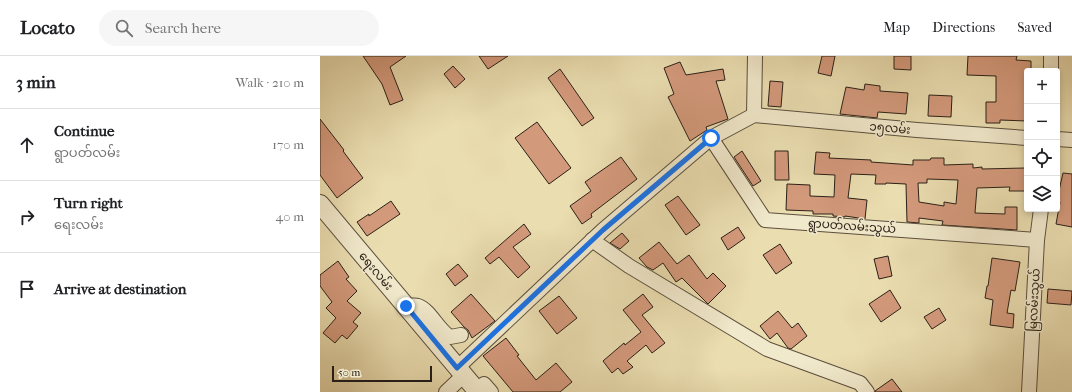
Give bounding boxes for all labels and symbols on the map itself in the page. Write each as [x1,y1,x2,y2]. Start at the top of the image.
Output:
street label: ၁၅လမ်း [869,117,911,140]
route start [702,129,720,147]
street label: ရွာပတ်လမ်းသွယ် [807,214,897,239]
street label: ရေးလမ်း [354,248,398,295]
street label: မြလမ်းသွယ် [1023,268,1046,332]
route end [397,297,415,315]
scale bar [332,364,432,383]

